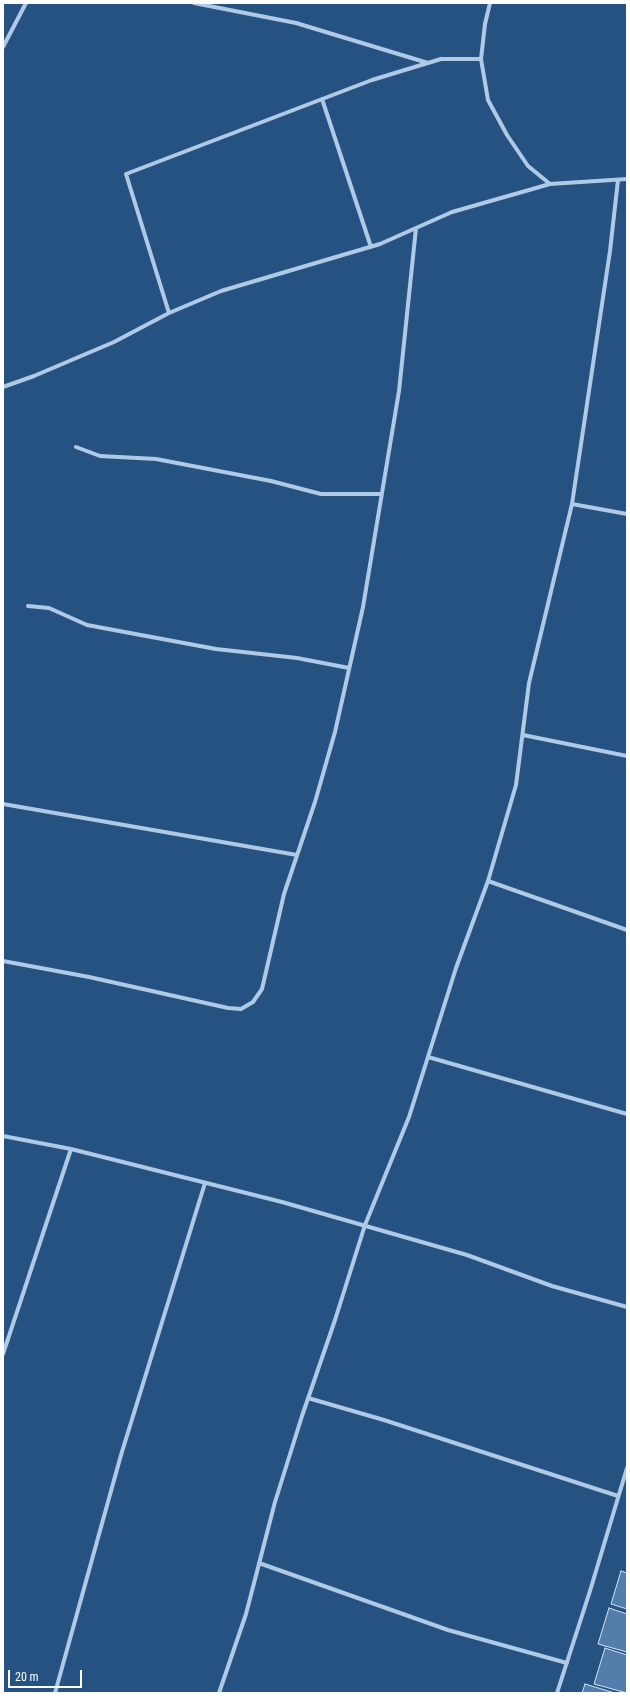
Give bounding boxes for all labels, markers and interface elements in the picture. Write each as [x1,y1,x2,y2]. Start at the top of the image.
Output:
scale bar [10,1662,84,1688]
text: 20 m [15,1670,39,1684]

